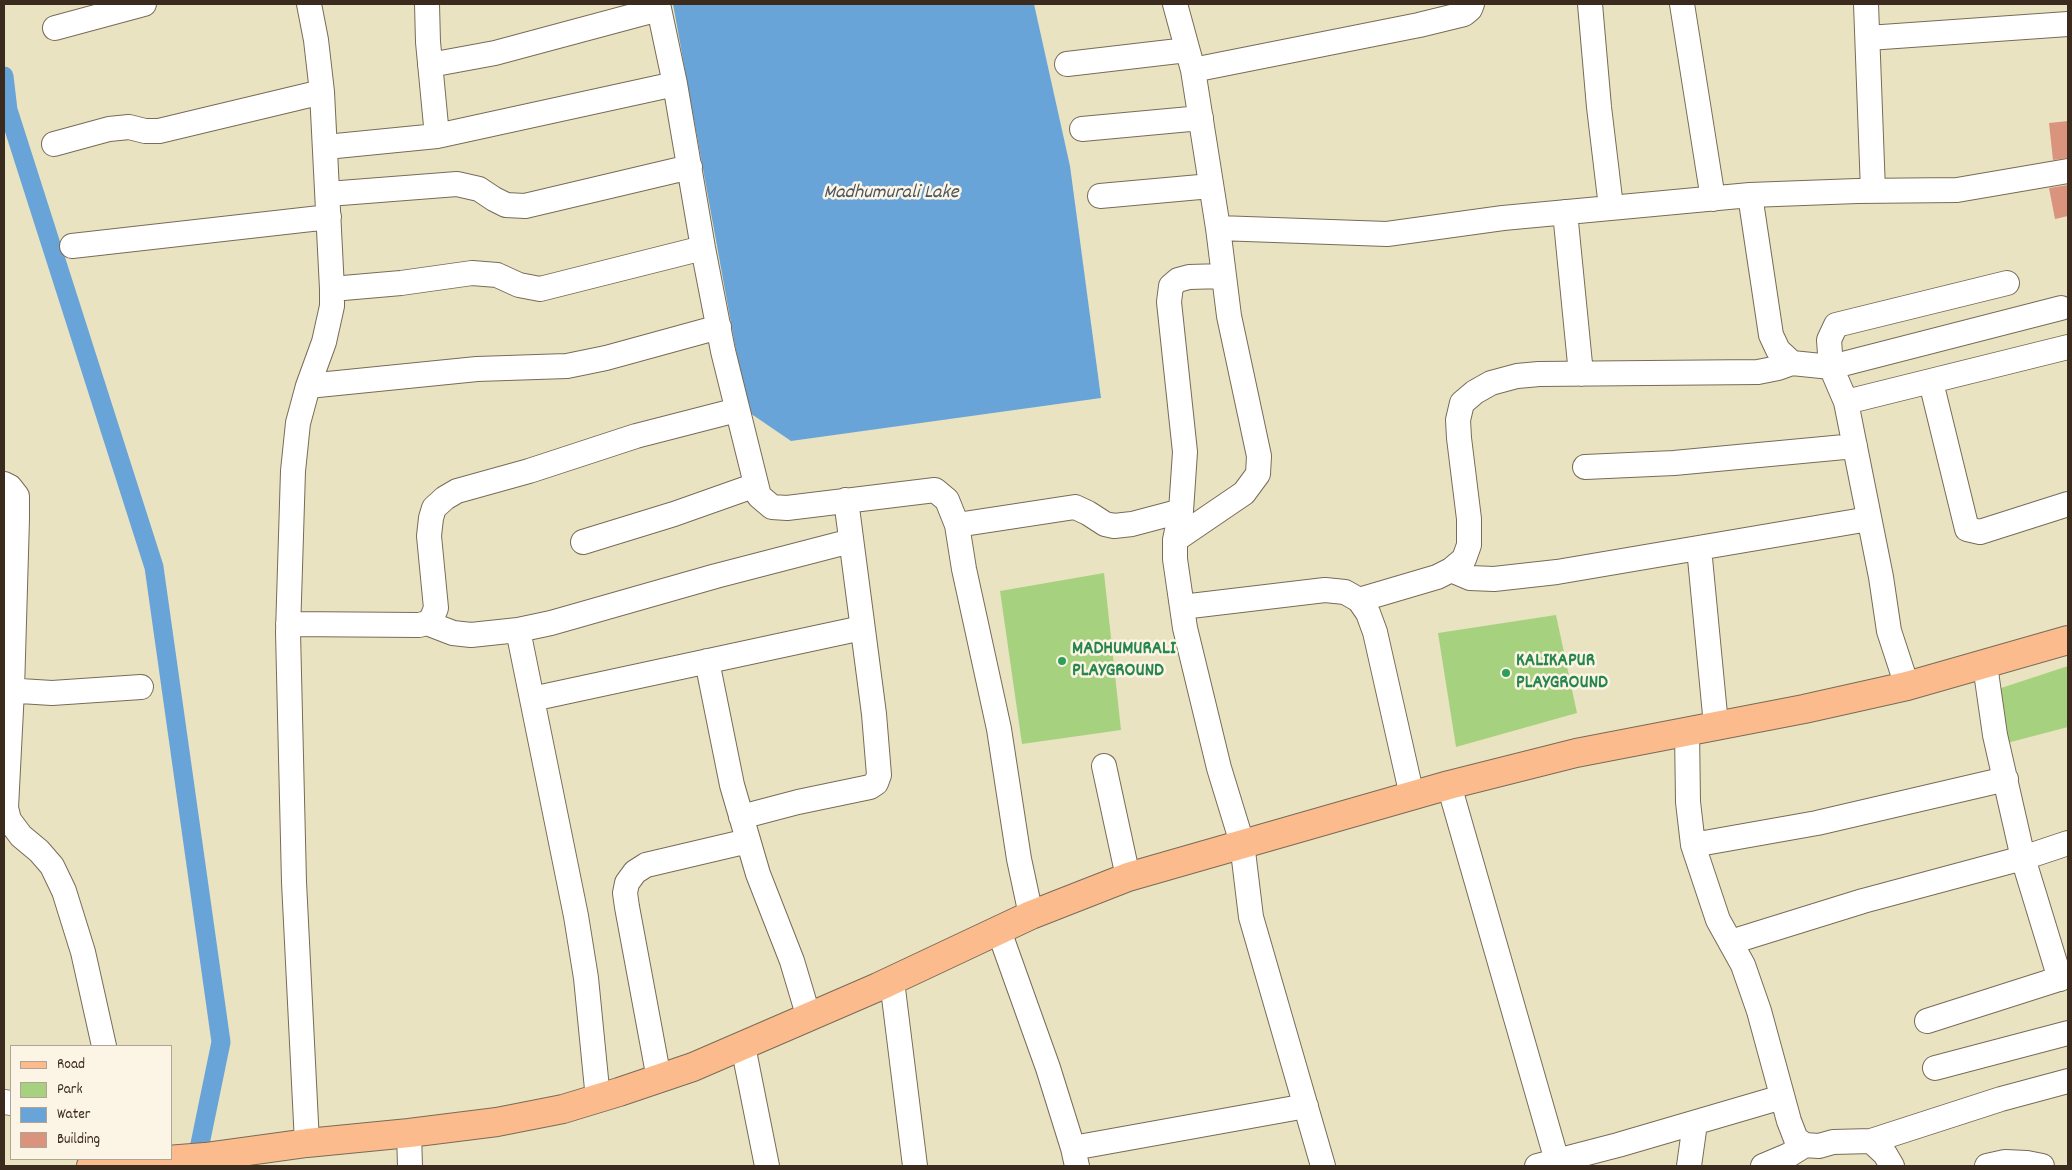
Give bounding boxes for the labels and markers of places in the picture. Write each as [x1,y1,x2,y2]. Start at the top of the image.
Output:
place label: MADHUMURALI PLAYGROUND [1072,639,1176,683]
place label: KALIKAPUR PLAYGROUND [1516,651,1608,695]
marker: MADHUMURALI PLAYGROUND [1056,655,1068,667]
marker: KALIKAPUR PLAYGROUND [1500,667,1512,679]

